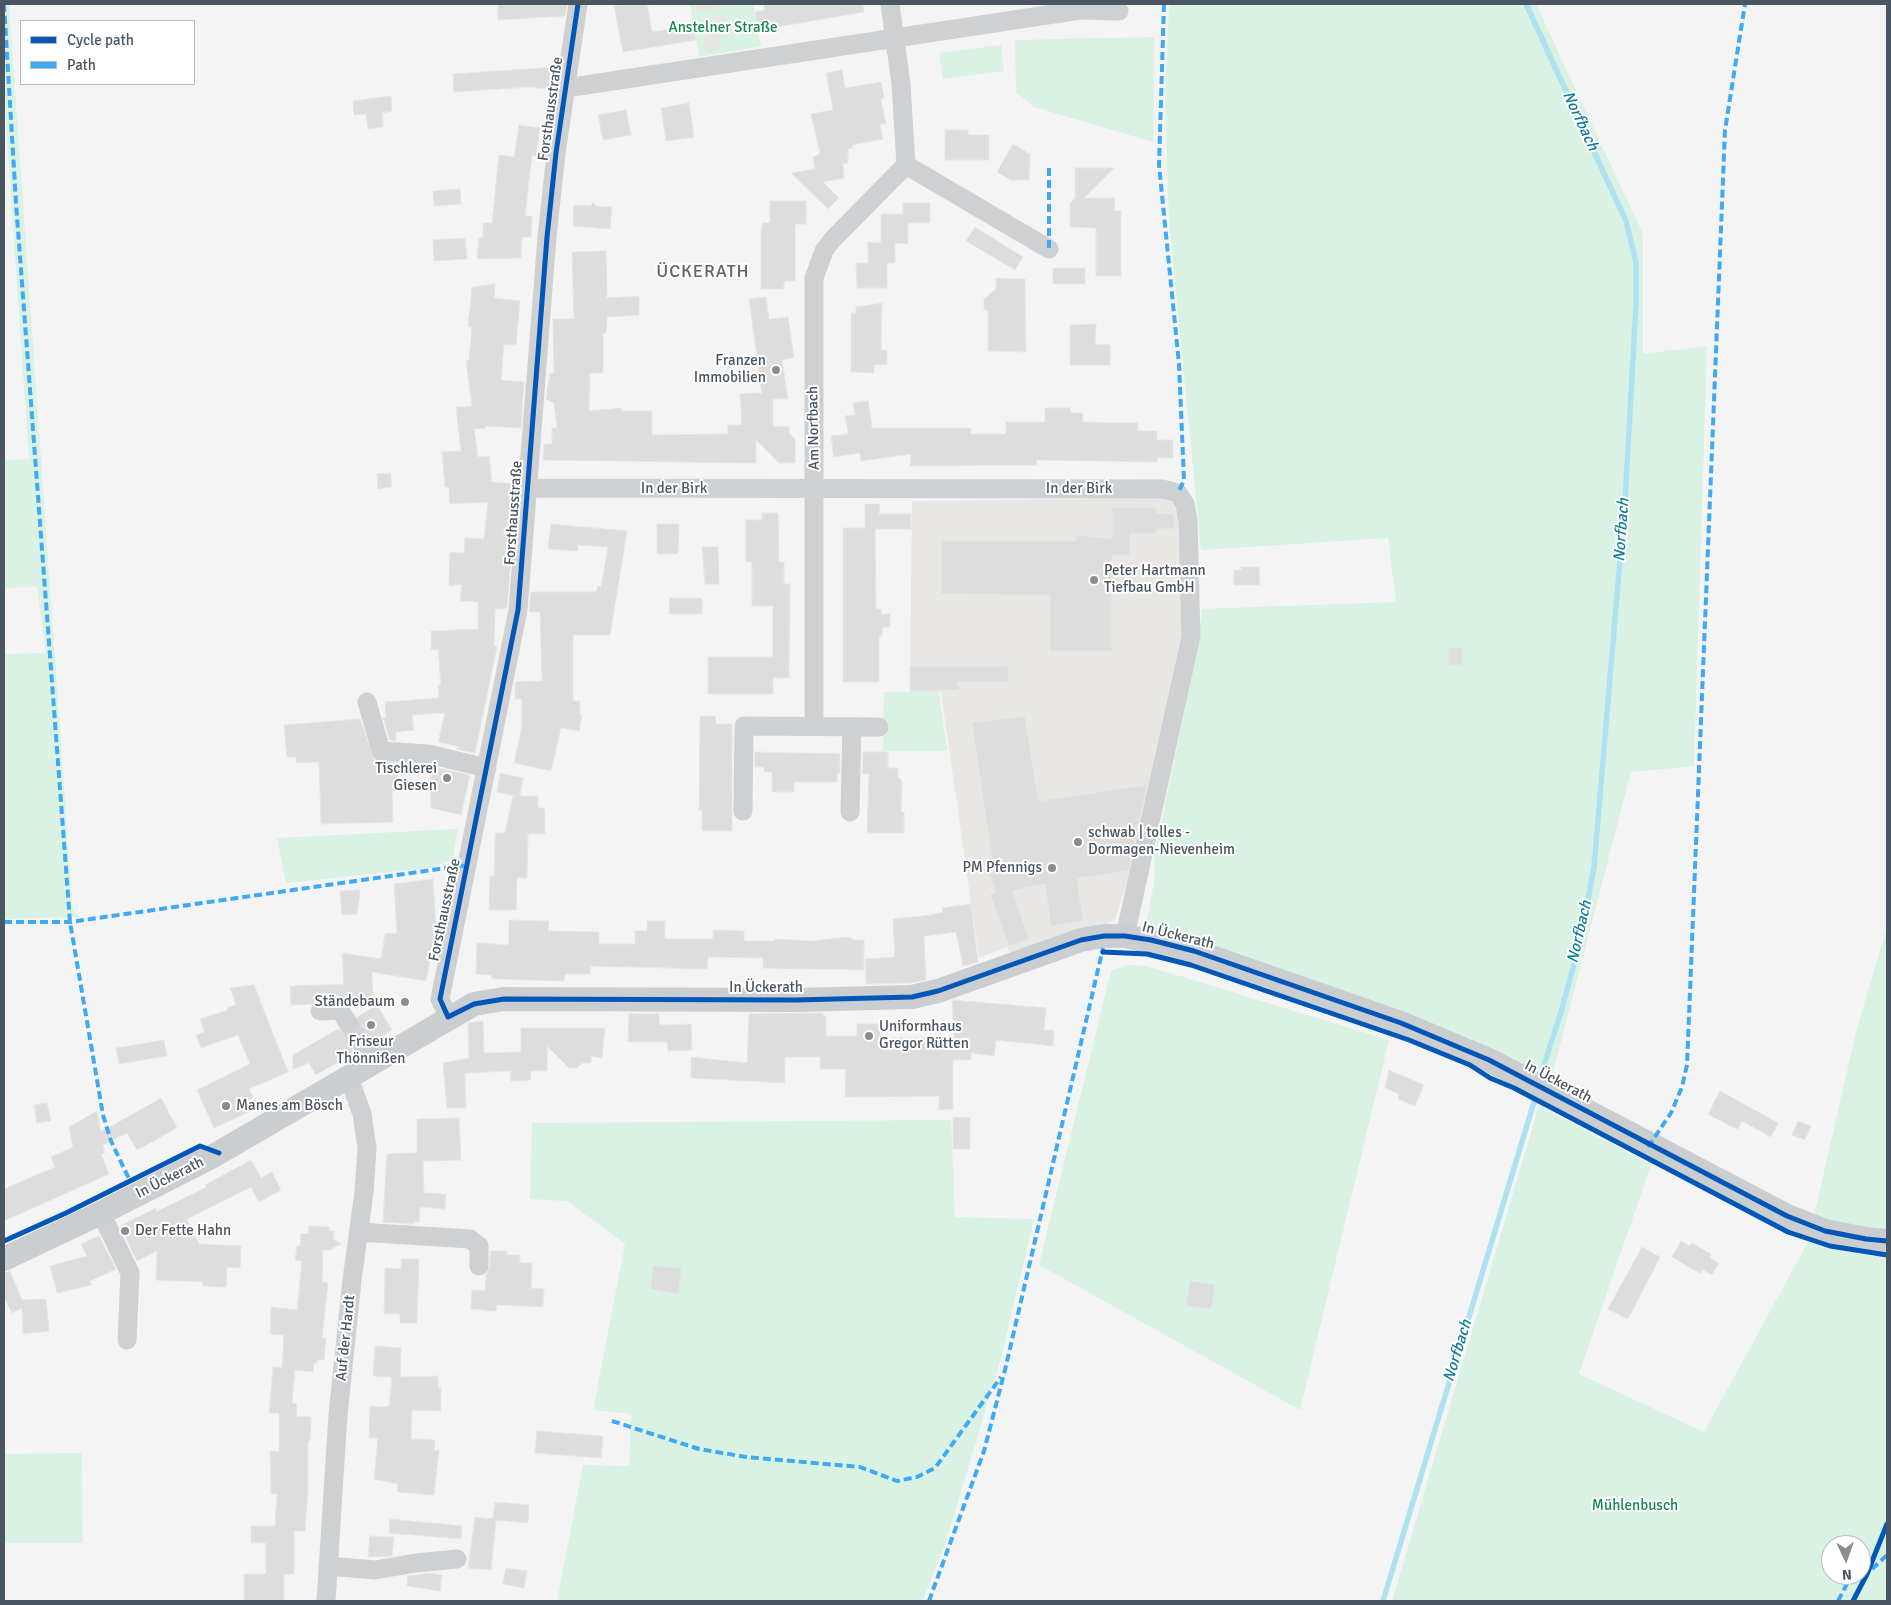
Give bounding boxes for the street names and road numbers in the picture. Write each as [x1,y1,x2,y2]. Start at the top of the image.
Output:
street label: Forsthausstraße [535,56,567,162]
street label: Am Norfbach [804,386,824,470]
street label: Forsthausstraße [501,460,527,566]
street label: In der Birk [641,480,707,498]
street label: In der Birk [1046,480,1112,498]
street label: Forsthausstraße [425,857,465,963]
street label: In Ückerath [1140,918,1216,954]
street label: In Ückerath [729,979,803,997]
street label: In Ückerath [1521,1057,1595,1107]
street label: In Ückerath [133,1153,207,1203]
street label: Auf der Hardt [333,1294,359,1382]

